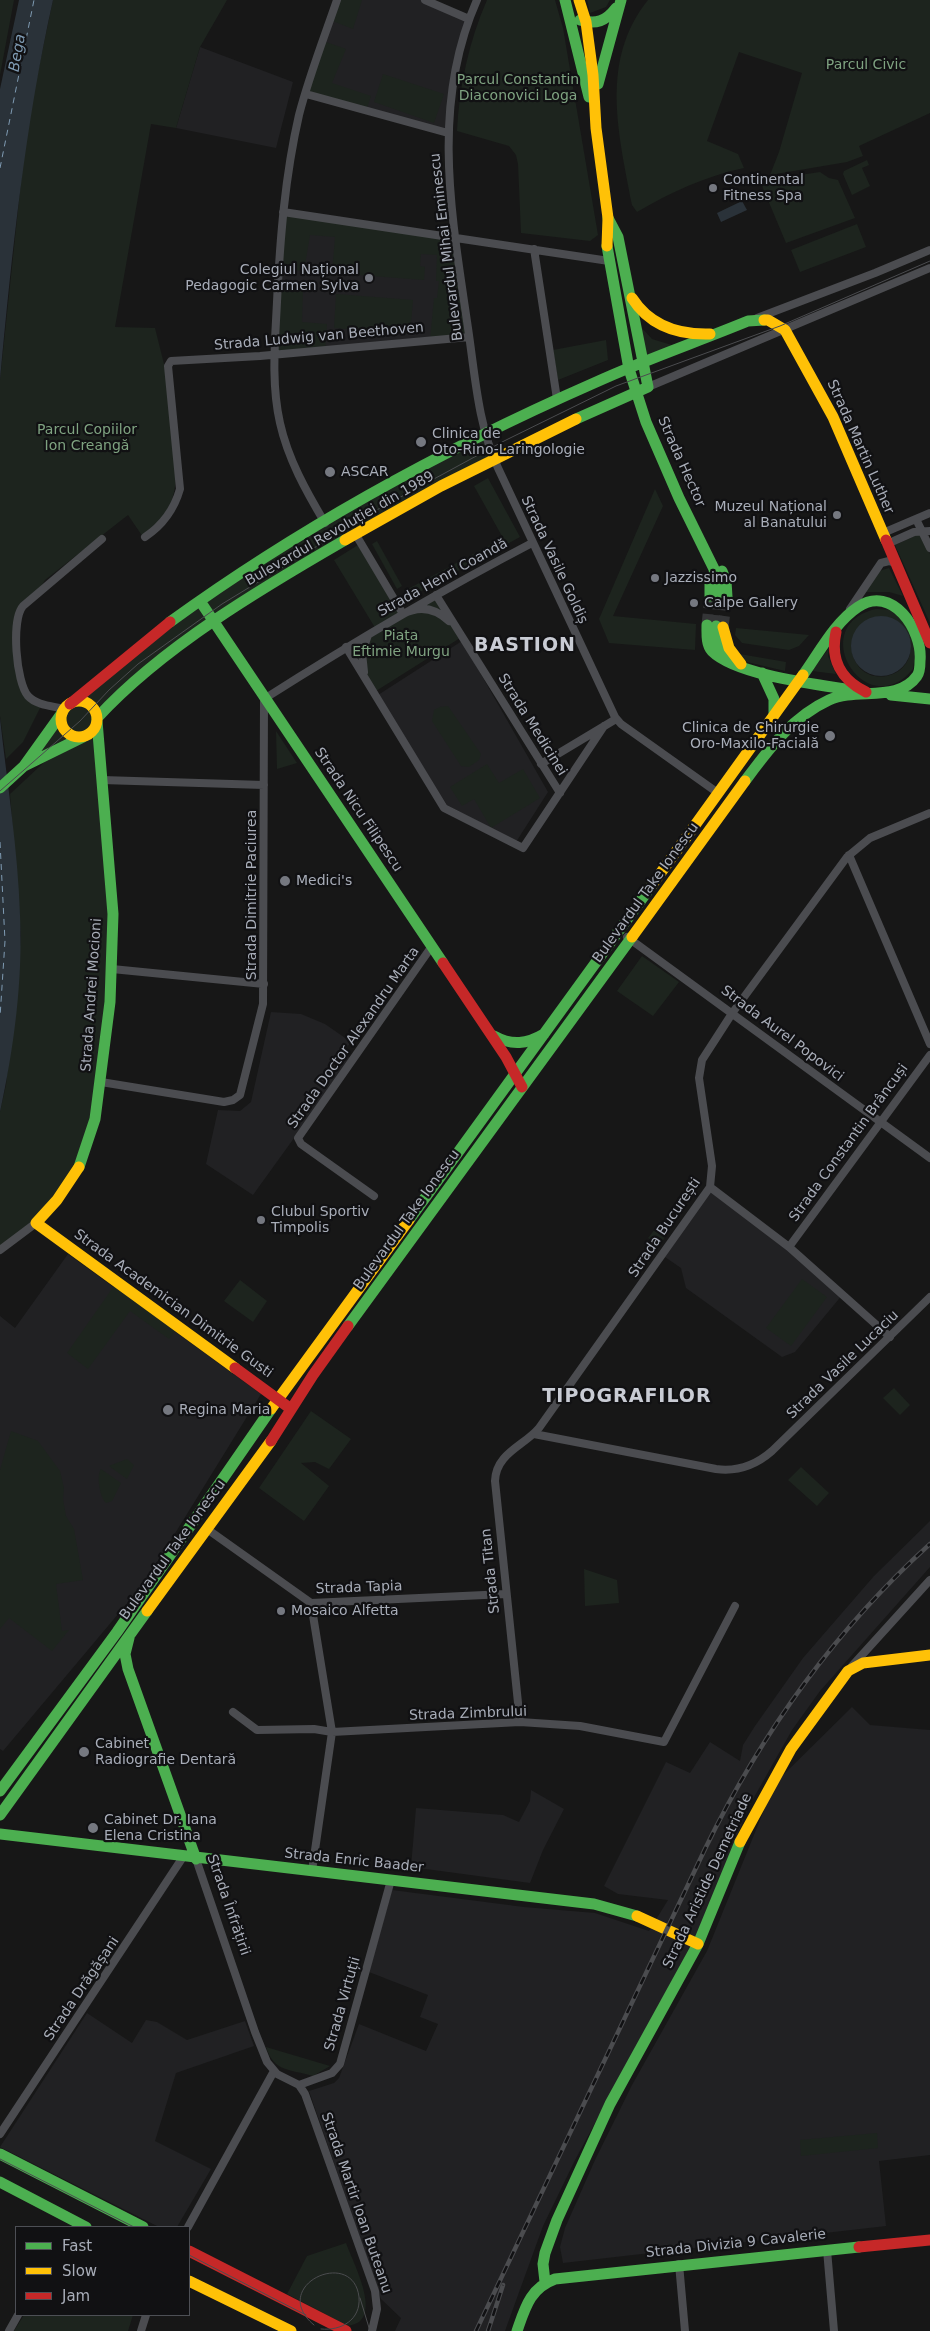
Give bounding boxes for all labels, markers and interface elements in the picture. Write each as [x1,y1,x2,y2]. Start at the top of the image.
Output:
water label: Bega [6,33,30,73]
park label: Parcul Civic [826,57,906,73]
park label: Parcul Constantin Diaconovici Loga [457,72,579,104]
street label: Bulevardul Mihai Eminescu [427,152,467,342]
place label: Continental Fitness Spa [723,172,804,204]
marker: Continental Fitness Spa [707,182,719,194]
place label: Colegiul Național Pedagogic Carmen Sylva [185,262,359,294]
marker: Colegiul Național Pedagogic Carmen Sylva [363,272,375,284]
street label: Strada Ludwig van Beethoven [214,319,424,355]
street label: Strada Martin Luther [823,377,897,517]
street label: Strada Hector [654,414,708,510]
park label: Parcul Copiilor Ion Creangă [37,422,137,454]
place label: Clinica de Oto-Rino-Laringologie [432,426,585,458]
marker: Clinica de Oto-Rino-Laringologie [414,435,428,449]
place label: ASCAR [341,464,389,480]
marker: ASCAR [323,465,337,479]
street label: Bulevardul Revoluției din 1989 [243,468,437,590]
street label: Strada Vasile Goldiș [517,493,591,627]
place label: Muzeul Național al Banatului [715,499,827,532]
marker: Muzeul Național al Banatului [831,509,843,521]
street label: Strada Henri Coandă [375,535,511,621]
place label: Jazzissimo [665,570,737,586]
marker: Jazzissimo [649,572,661,584]
place label: Calpe Gallery [704,595,798,611]
marker: Calpe Gallery [688,597,700,609]
park label: Piața Eftimie Murgu [352,628,450,660]
district label: BASTION [473,635,577,657]
street label: Strada Medicinei [494,671,570,779]
place label: Clinica de Chirurgie Oro-Maxilo-Facială [682,720,819,752]
marker: Clinica de Chirurgie Oro-Maxilo-Facială [823,729,837,743]
street label: Strada Nicu Filipescu [310,745,406,875]
street label: Strada Dimitrie Paciurea [244,810,260,980]
street label: Bulevardul Take Ionescu [590,820,702,966]
place label: Medici's [296,873,352,889]
marker: Medici's [278,874,292,888]
street label: Strada Andrei Mocioni [78,918,106,1072]
street label: Strada Doctor Alexandru Marta [285,944,423,1132]
street label: Strada Aurel Popovici [717,982,847,1086]
street label: Strada Constantin Brâncuși [786,1061,912,1225]
street label: Bulevardul Take Ionescu [351,1147,463,1293]
street label: Strada București [625,1175,705,1281]
place label: Clubul Sportiv Timpolis [271,1204,369,1236]
marker: Clubul Sportiv Timpolis [255,1214,267,1226]
street label: Strada Academician Dimitrie Gusti [70,1226,276,1382]
street label: Strada Vasile Lucaciu [784,1307,902,1423]
district label: TIPOGRAFILOR [541,1386,713,1408]
place label: Regina Maria [179,1402,270,1418]
marker: Regina Maria [161,1403,175,1417]
street label: Bulevardul Take Ionescu [117,1477,229,1623]
street label: Strada Titan [478,1528,504,1614]
street label: Strada Tapia [315,1578,403,1598]
place label: Mosaico Alfetta [291,1603,399,1619]
marker: Mosaico Alfetta [275,1605,287,1617]
street label: Strada Zimbrului [409,1704,527,1724]
place label: Cabinet Radiografie Dentară [95,1736,236,1768]
marker: Cabinet Radiografie Dentară [77,1745,91,1759]
street label: Strada Aristide Demetriade [660,1791,756,1971]
place label: Cabinet Dr. Iana Elena Cristina [104,1812,217,1844]
marker: Cabinet Dr. Iana Elena Cristina [86,1821,100,1835]
street label: Strada Enric Baader [283,1845,425,1877]
street label: Strada Înfrățirii [203,1852,253,1958]
street label: Strada Drăgășani [41,1934,123,2044]
street label: Strada Virtuții [322,1955,364,2053]
street label: Strada Martir Ioan Buteanu [317,2110,395,2296]
legend [15,2226,190,2316]
street label: Strada Divizia 9 Cavalerie [645,2226,827,2262]
text: Fast [62,2237,92,2255]
text: Slow [62,2262,97,2280]
text: Jam [62,2287,90,2305]

